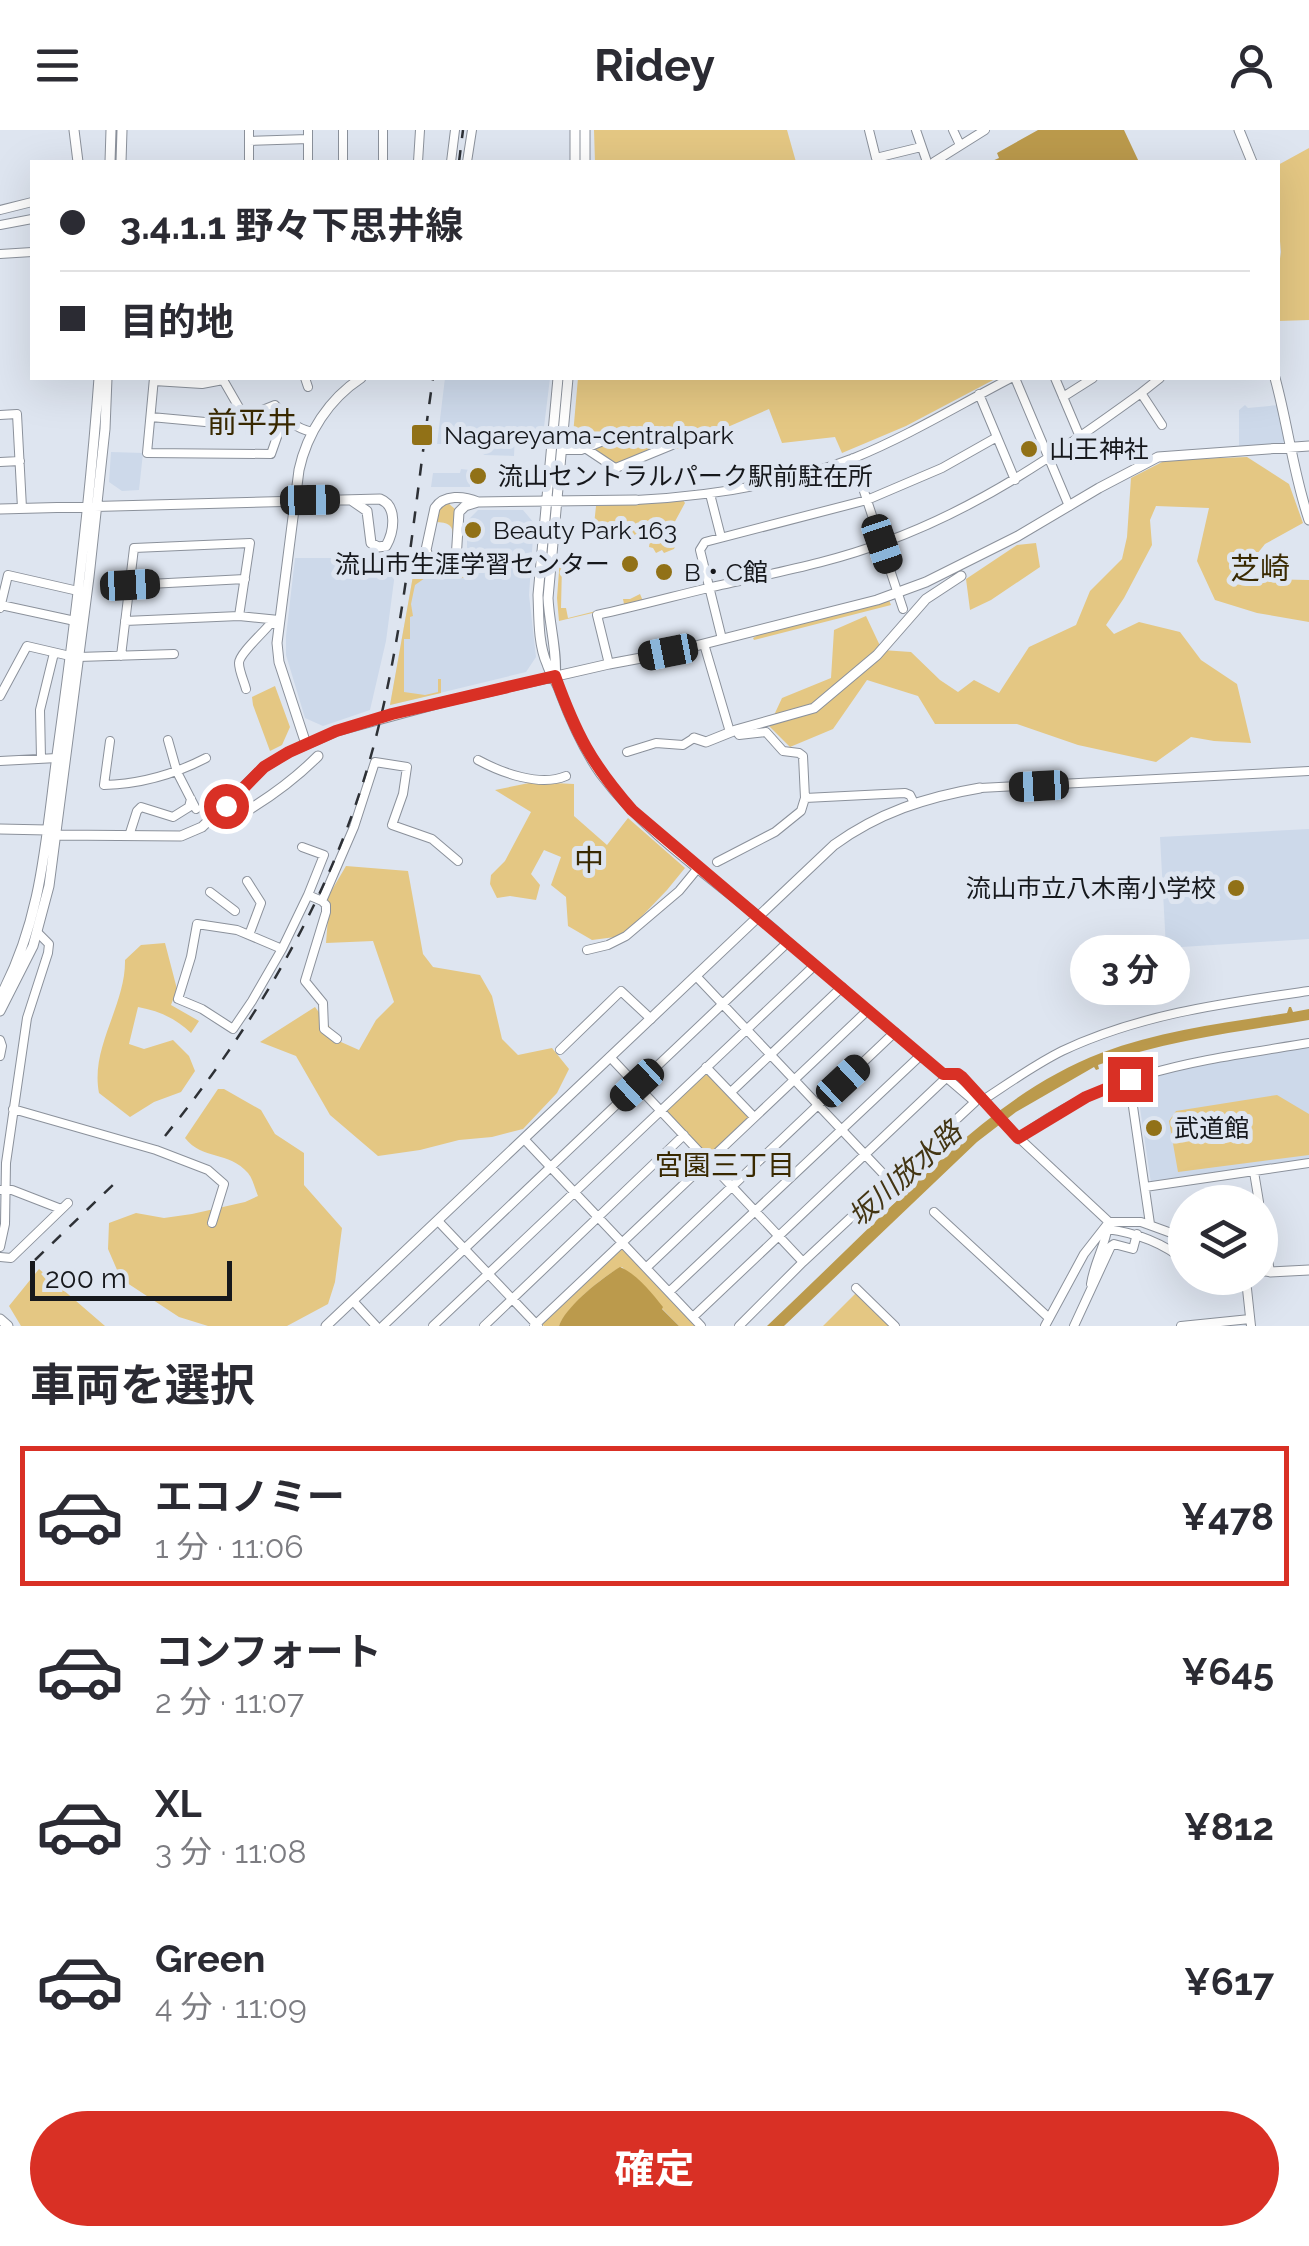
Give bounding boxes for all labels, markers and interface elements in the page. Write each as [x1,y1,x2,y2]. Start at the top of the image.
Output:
icon: menu [30,38,85,93]
icon: person [1224,38,1279,93]
text: Ridey [594,39,715,92]
text: 3.4.1.1 野々下思井線 [120,203,463,248]
text: 目的地 [120,299,234,344]
district label: 前平井 [207,405,297,440]
place label: Nagareyama-centralpark [444,420,735,450]
marker: Nagareyama-centralpark [409,422,435,448]
place label: 山王神社 [1049,434,1149,464]
marker: 山王神社 [1018,438,1040,460]
place label: 流山セントラルパーク駅前駐在所 [498,461,873,491]
marker: 流山セントラルパーク駅前駐在所 [467,465,489,487]
car [280,484,340,516]
car [858,511,906,577]
place label: Beauty Park 163 [493,515,677,545]
marker: Beauty Park 163 [462,519,484,541]
place label: 流山市生涯学習センター [335,549,610,579]
district label: 芝崎 [1230,551,1290,586]
marker: 流山市生涯学習センター [619,553,641,575]
place label: B・C館 [684,557,768,587]
marker: B・C館 [653,561,675,583]
car [99,568,161,602]
car [636,632,700,672]
car [1008,769,1070,803]
route start [204,784,249,829]
district label: 中 [574,843,604,878]
place label: 流山市立八木南小学校 [966,873,1216,903]
marker: 流山市立八木南小学校 [1225,877,1247,899]
callout: 3 分 [1070,934,1190,1004]
text: 3 分 [1101,951,1159,988]
car [811,1050,875,1112]
car [605,1054,669,1116]
route end [1108,1057,1153,1102]
place label: 武道館 [1174,1113,1249,1143]
water label: 坂川放水路 [842,1114,970,1233]
marker: 武道館 [1143,1117,1165,1139]
district label: 宮園三丁目 [655,1149,795,1182]
map controls [1168,1185,1278,1295]
button: layers [1168,1185,1278,1295]
scale bar [30,1256,232,1300]
text: 200 m [45,1262,127,1295]
text: 車両を選択 [30,1359,255,1412]
icon: car [35,1471,125,1561]
text: エコノミー [155,1474,345,1519]
text: ¥478 [1181,1494,1274,1539]
text: 1 分 · 11:06 [155,1528,304,1565]
icon: car [35,1626,125,1716]
text: コンフォート [155,1629,382,1674]
text: ¥645 [1181,1649,1274,1694]
text: 2 分 · 11:07 [155,1683,304,1720]
icon: car [35,1781,125,1871]
text: XL [155,1781,202,1826]
text: ¥812 [1184,1804,1274,1849]
text: 3 分 · 11:08 [155,1833,307,1870]
icon: car [35,1936,125,2026]
text: Green [155,1936,265,1981]
text: ¥617 [1184,1959,1274,2004]
text: 4 分 · 11:09 [155,1988,307,2025]
button: 確定 [30,2111,1279,2226]

